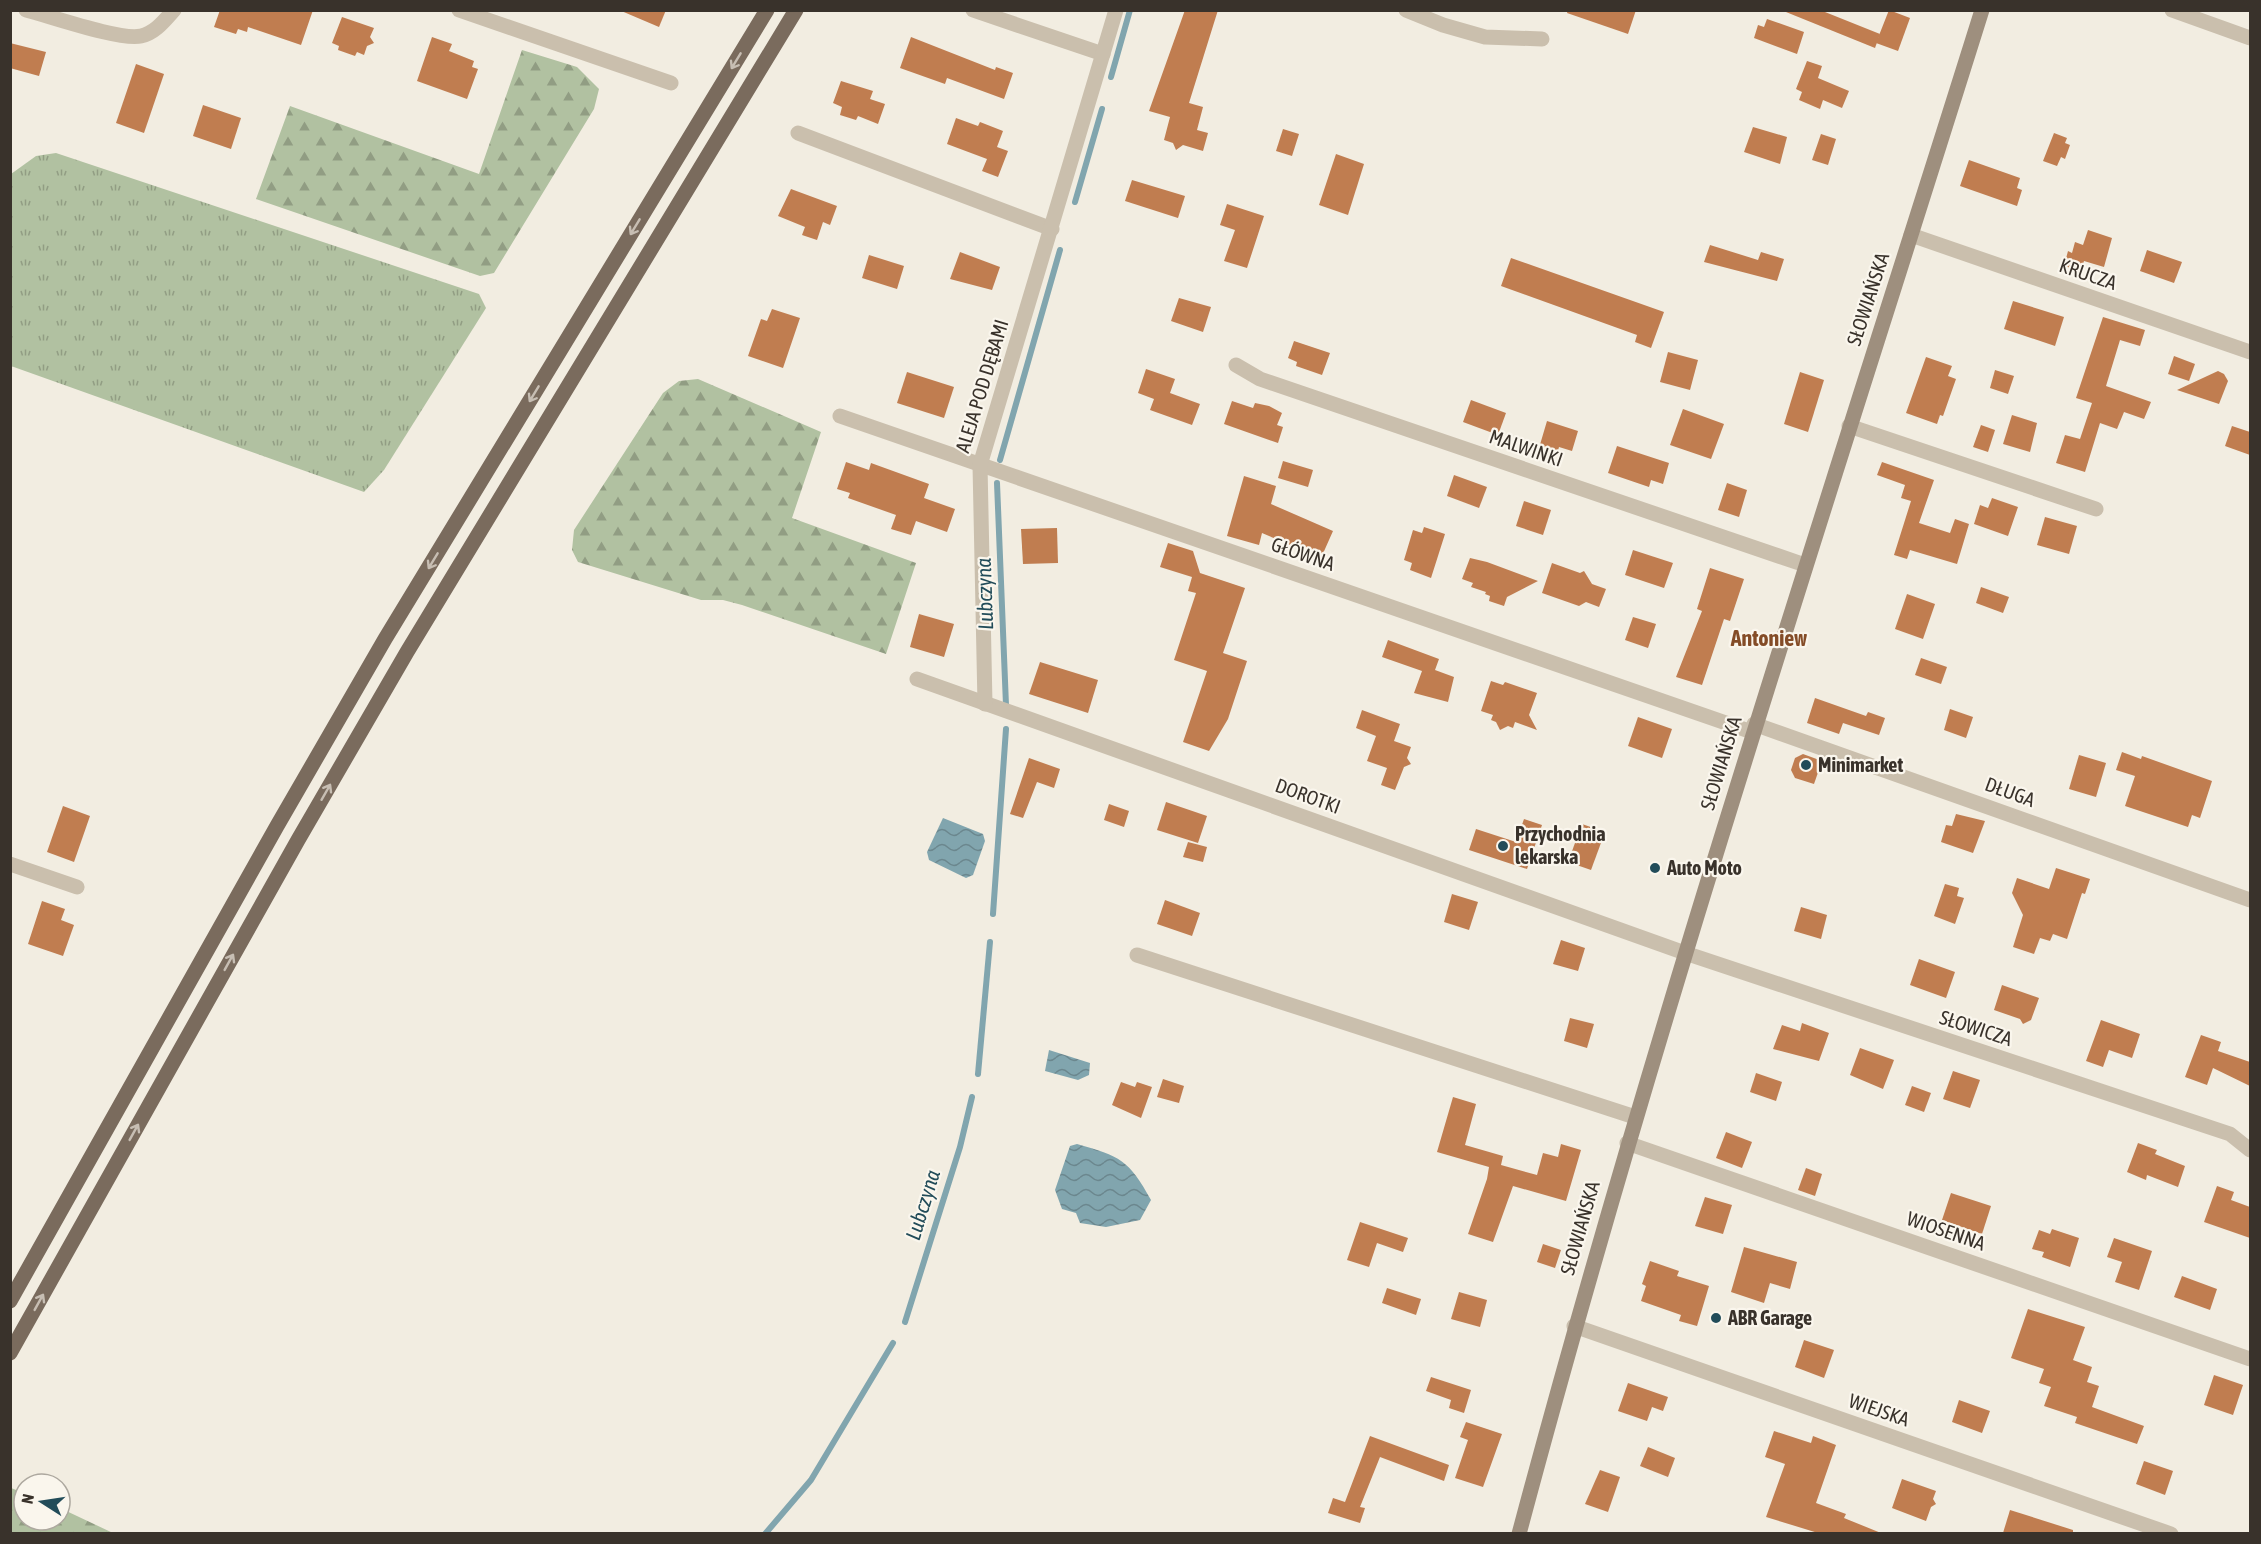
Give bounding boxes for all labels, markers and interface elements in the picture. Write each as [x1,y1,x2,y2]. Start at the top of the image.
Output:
one-way arrow [730,52,743,69]
one-way arrow [629,218,641,235]
street label: SŁOWIAŃSKA [1842,249,1893,348]
street label: KRUCZA [2056,253,2120,294]
street label: ALEJA POD DĘBAMI [950,317,1014,455]
one-way arrow [528,385,540,402]
street label: MALWINKI [1486,424,1566,471]
street label: GŁÓWNA [1268,532,1338,575]
one-way arrow [426,552,438,569]
water label: Lubczyna [971,557,997,631]
district label: Antoniew [1730,625,1807,651]
street label: SŁOWIAŃSKA [1695,713,1746,812]
place label: Minimarket [1818,753,1903,776]
marker: Minimarket [1799,758,1813,772]
street label: DŁUGA [1982,772,2038,811]
street label: DOROTKI [1272,773,1344,818]
one-way arrow [320,784,332,801]
place label: Przychodnia lekarska [1515,822,1606,868]
marker: Przychodnia lekarska [1496,839,1510,853]
place label: Auto Moto [1666,856,1742,879]
marker: Auto Moto [1648,861,1662,875]
one-way arrow [224,954,236,971]
street label: SŁOWICZA [1937,1005,2015,1050]
one-way arrow [128,1124,140,1141]
water label: Lubczyna [900,1166,944,1243]
street label: SŁOWIAŃSKA [1555,1178,1604,1277]
street label: WIOSENNA [1904,1206,1989,1255]
one-way arrow [33,1294,45,1311]
place label: ABR Garage [1727,1306,1812,1329]
marker: ABR Garage [1709,1311,1723,1325]
street label: WIEJSKA [1846,1388,1913,1431]
north arrow [12,1472,72,1532]
text: N [18,1492,37,1505]

